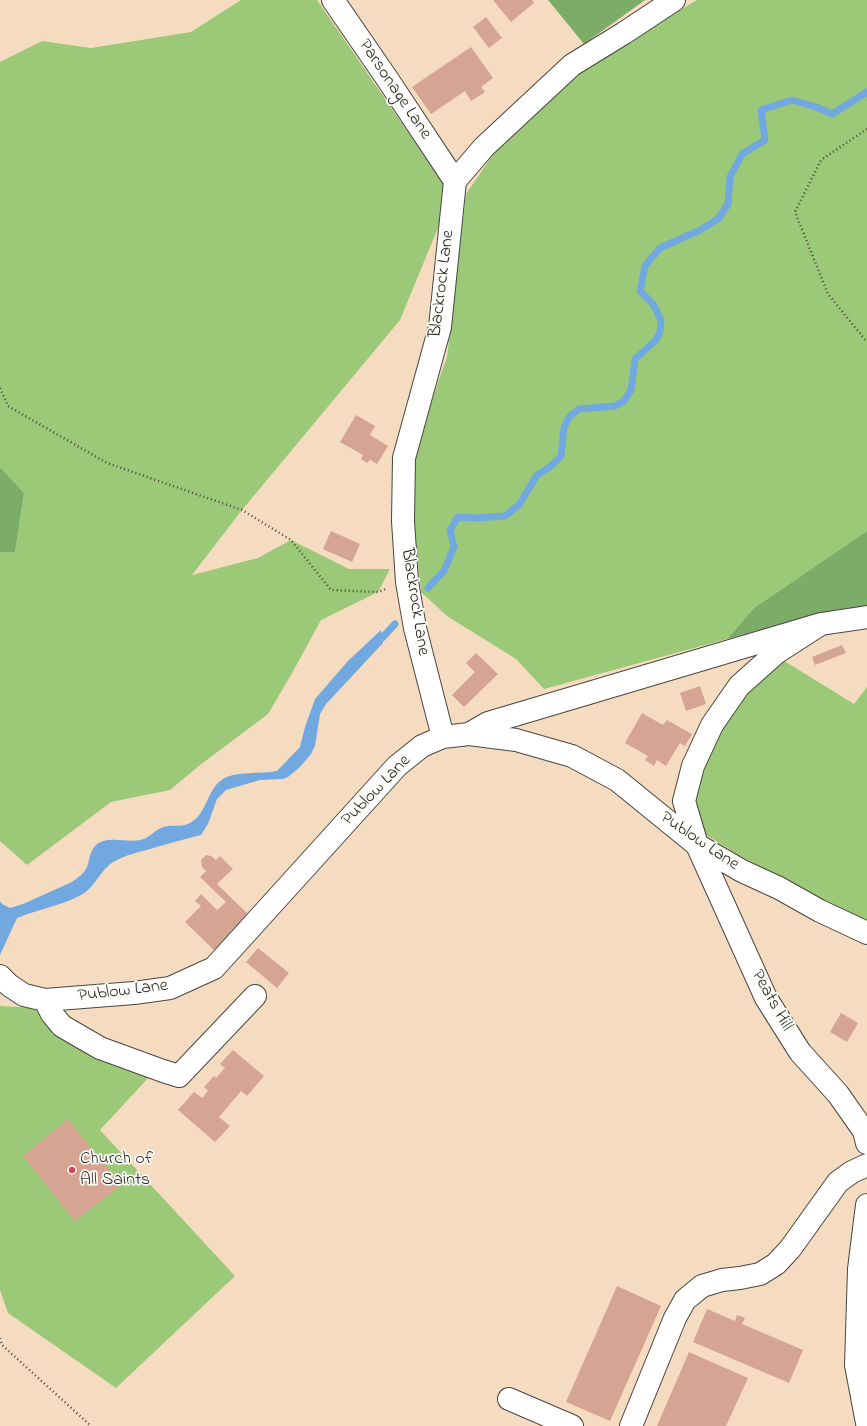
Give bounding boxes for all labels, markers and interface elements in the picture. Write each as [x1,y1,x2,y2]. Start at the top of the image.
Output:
street label: Parsonage Lane [353,36,435,144]
street label: Blackrock Lane [426,229,460,339]
street label: Blackrock Lane [395,547,433,657]
street label: Publow Lane [338,751,416,831]
street label: Publow Lane [655,808,743,876]
street label: Peats Hill [745,967,797,1035]
street label: Publow Lane [77,976,169,1008]
place label: Church of All Saints [80,1149,153,1192]
marker: Church of All Saints [67,1165,77,1175]

